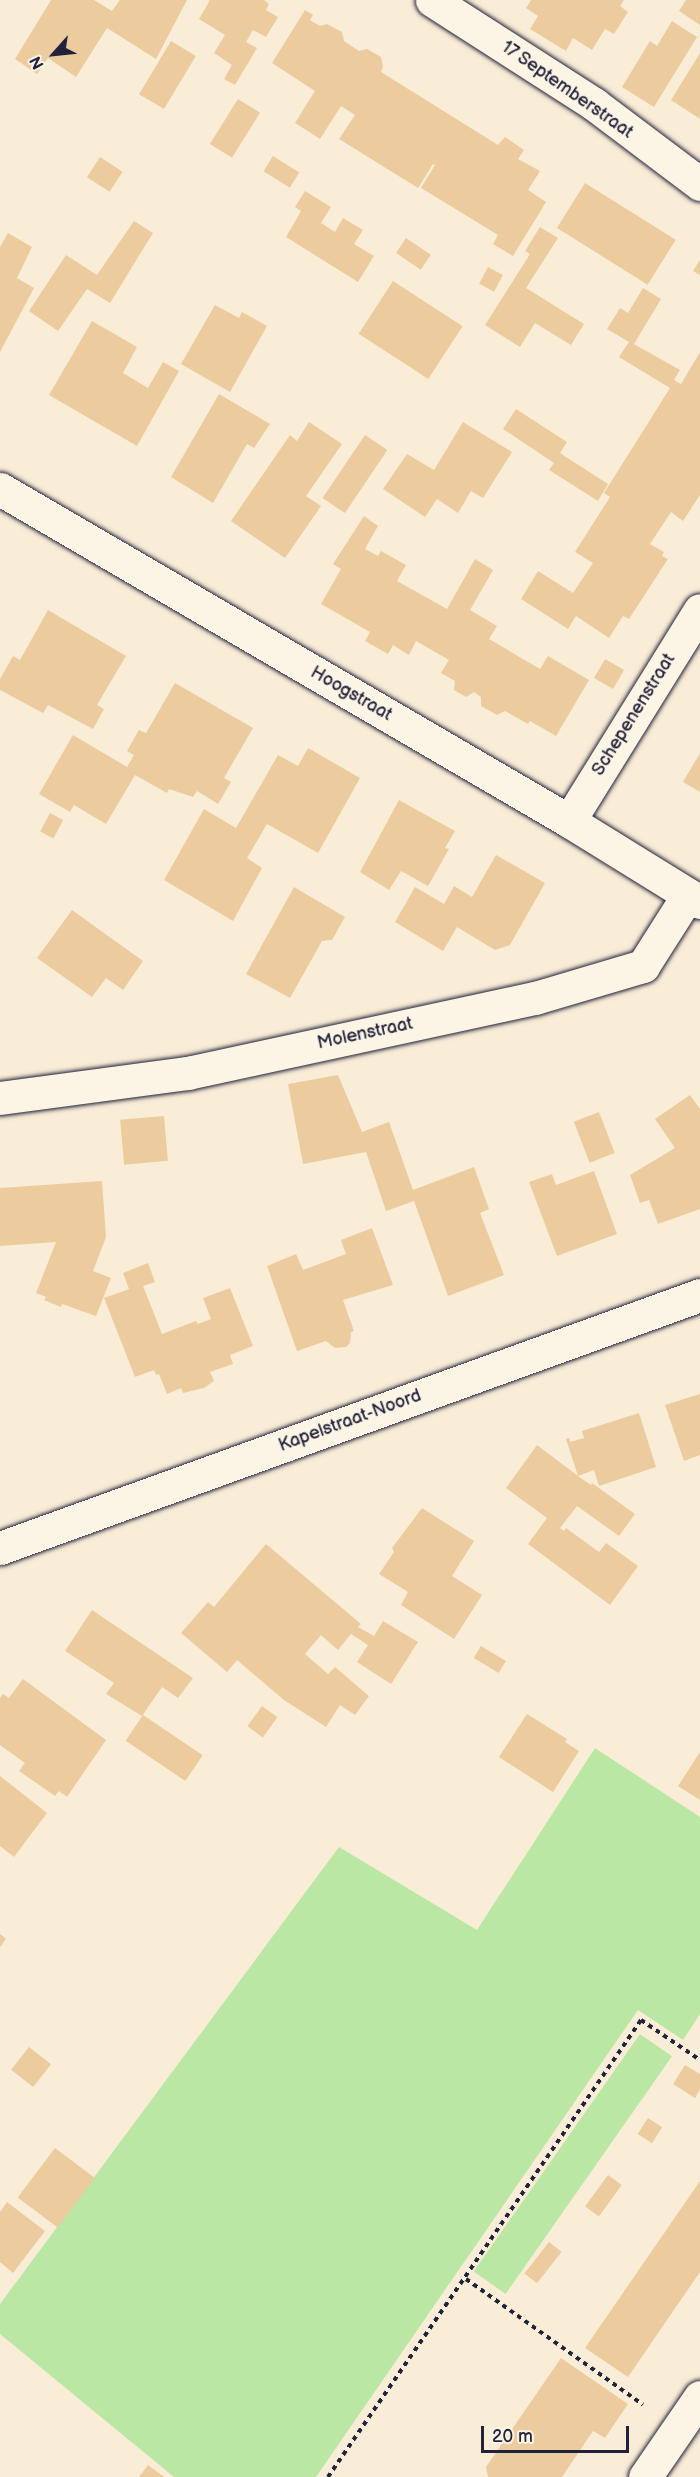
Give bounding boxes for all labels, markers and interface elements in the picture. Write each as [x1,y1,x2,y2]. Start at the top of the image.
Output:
north arrow [24,24,84,84]
street label: 17 Septemberstraat [497,36,637,144]
text: N [26,53,49,72]
street label: Schepenenstraat [588,650,680,780]
street label: Hoogstraat [306,662,396,726]
street label: Molenstraat [315,1013,415,1055]
street label: Kapelstraat-Noord [276,1385,424,1457]
scale bar [484,2414,632,2452]
text: 20 m [492,2426,533,2447]

